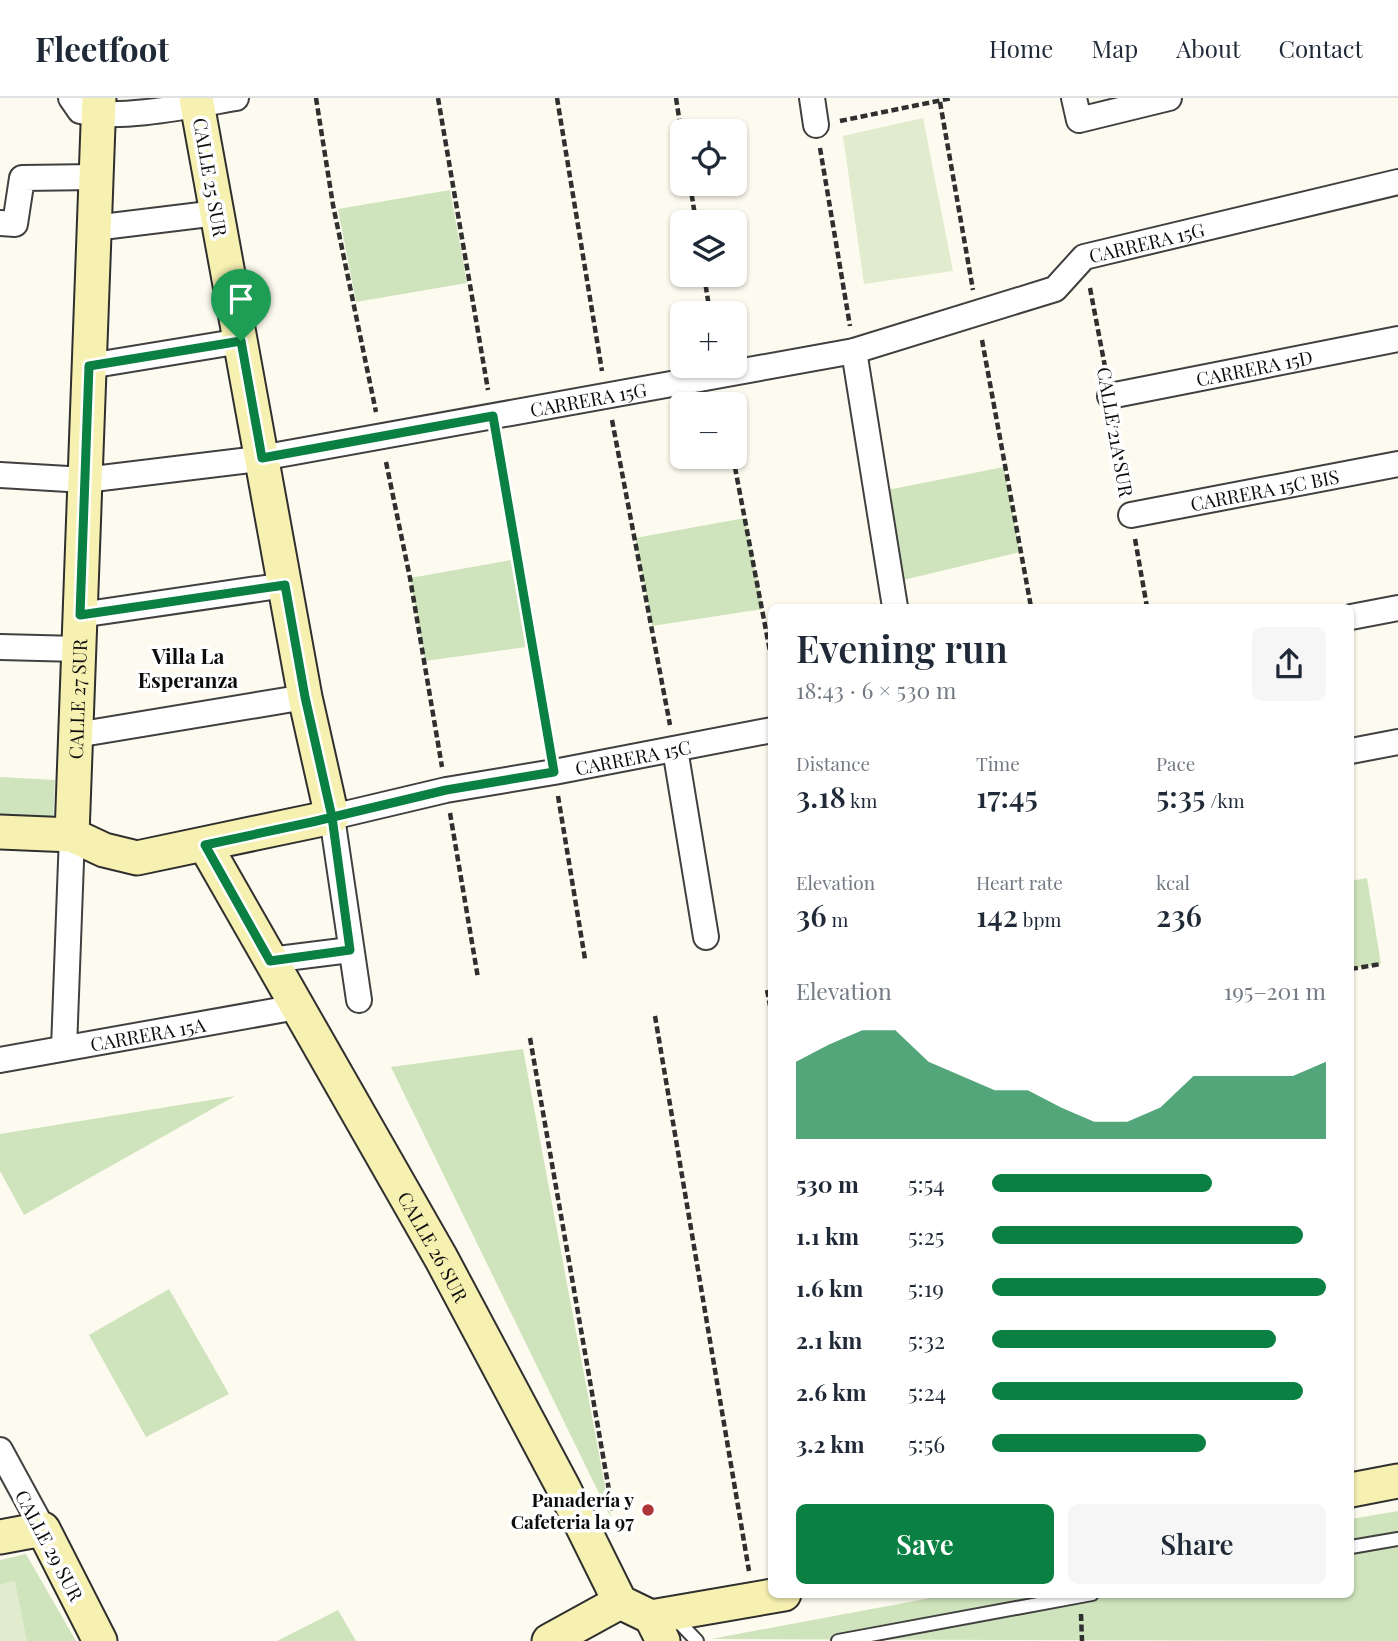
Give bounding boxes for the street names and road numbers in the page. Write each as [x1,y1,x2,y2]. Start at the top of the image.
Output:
street label: CALLE 25 SUR [188,116,234,239]
street label: CARRERA 15G [1086,216,1207,268]
street label: CARRERA 15D [1194,343,1315,392]
street label: CALLE 21A SUR [1092,365,1140,500]
street label: CARRERA 15G [528,376,649,422]
street label: CARRERA 15C BIS [1188,463,1341,516]
street label: CALLE 27 SUR [62,638,92,760]
street label: CARRERA 15C [573,733,693,781]
street label: CARRERA 15A [88,1010,208,1057]
street label: CALLE 26 SUR [393,1186,475,1307]
street label: CALLE 29 SUR [10,1485,91,1606]

